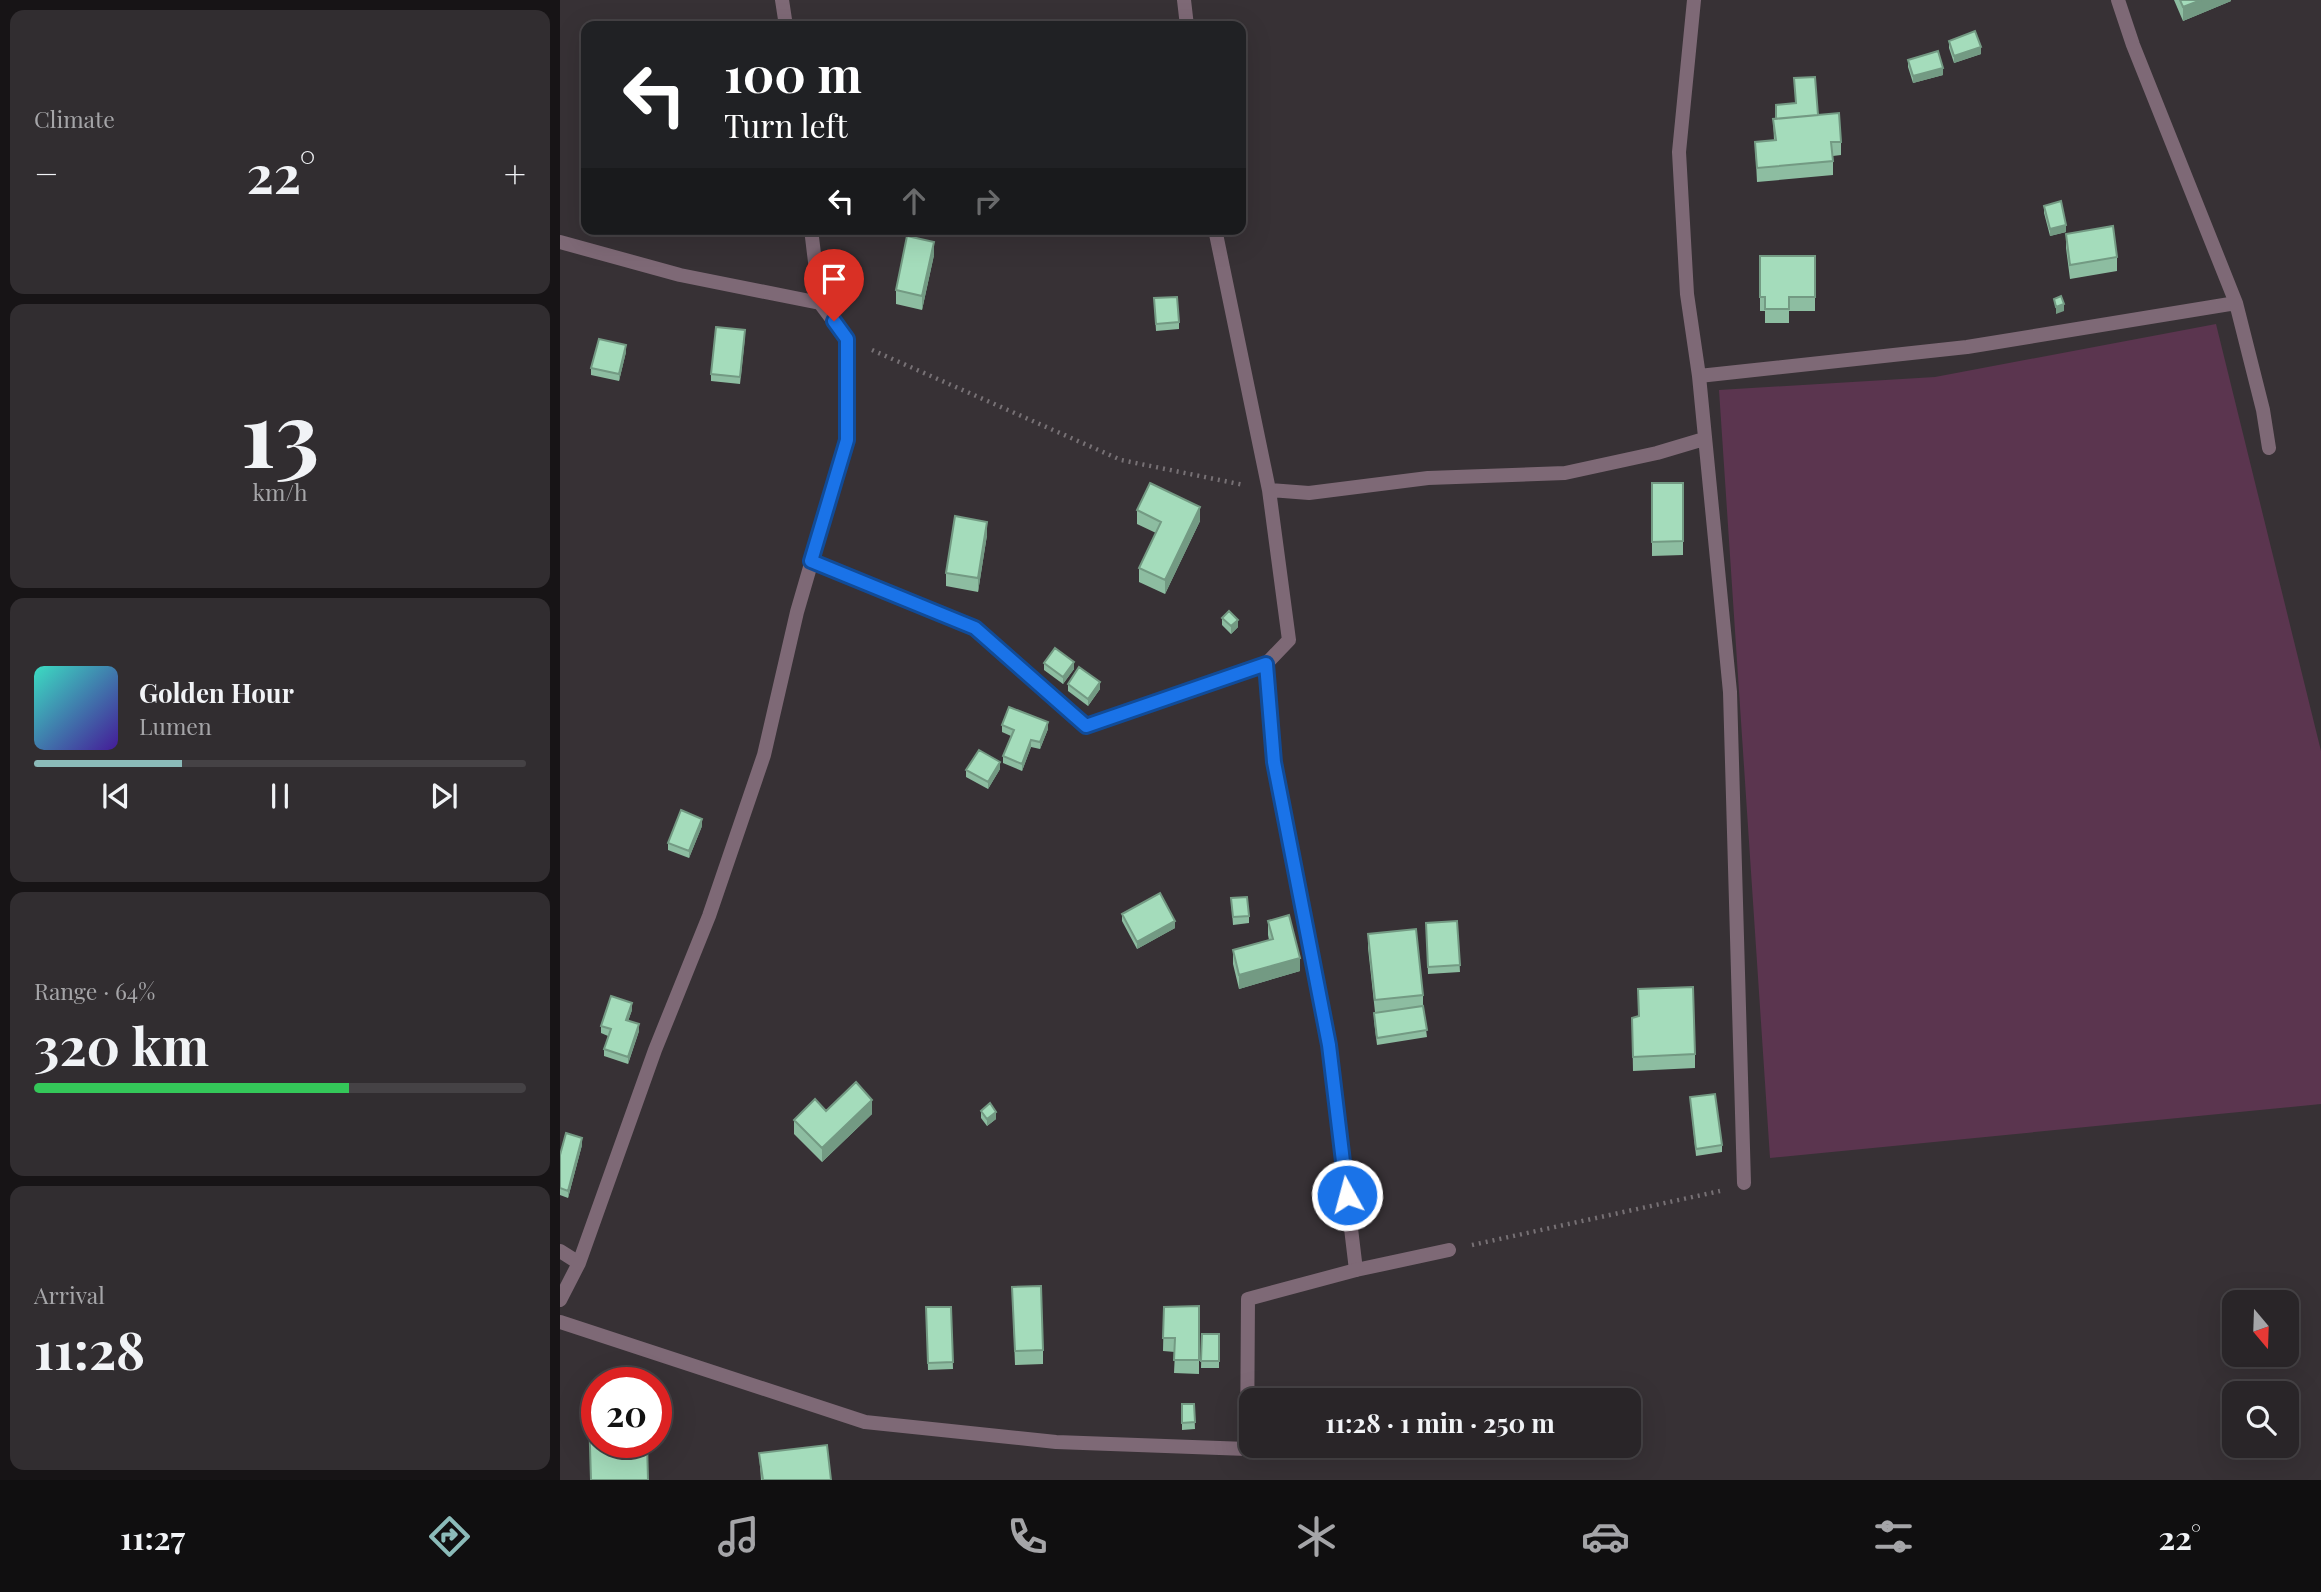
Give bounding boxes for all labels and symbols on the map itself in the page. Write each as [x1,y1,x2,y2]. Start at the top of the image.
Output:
pin [804,249,864,321]
position arrow [1310,1158,1384,1232]
north arrow [2222,1290,2300,1367]
speed limit sign: 20 [581,1367,672,1458]

